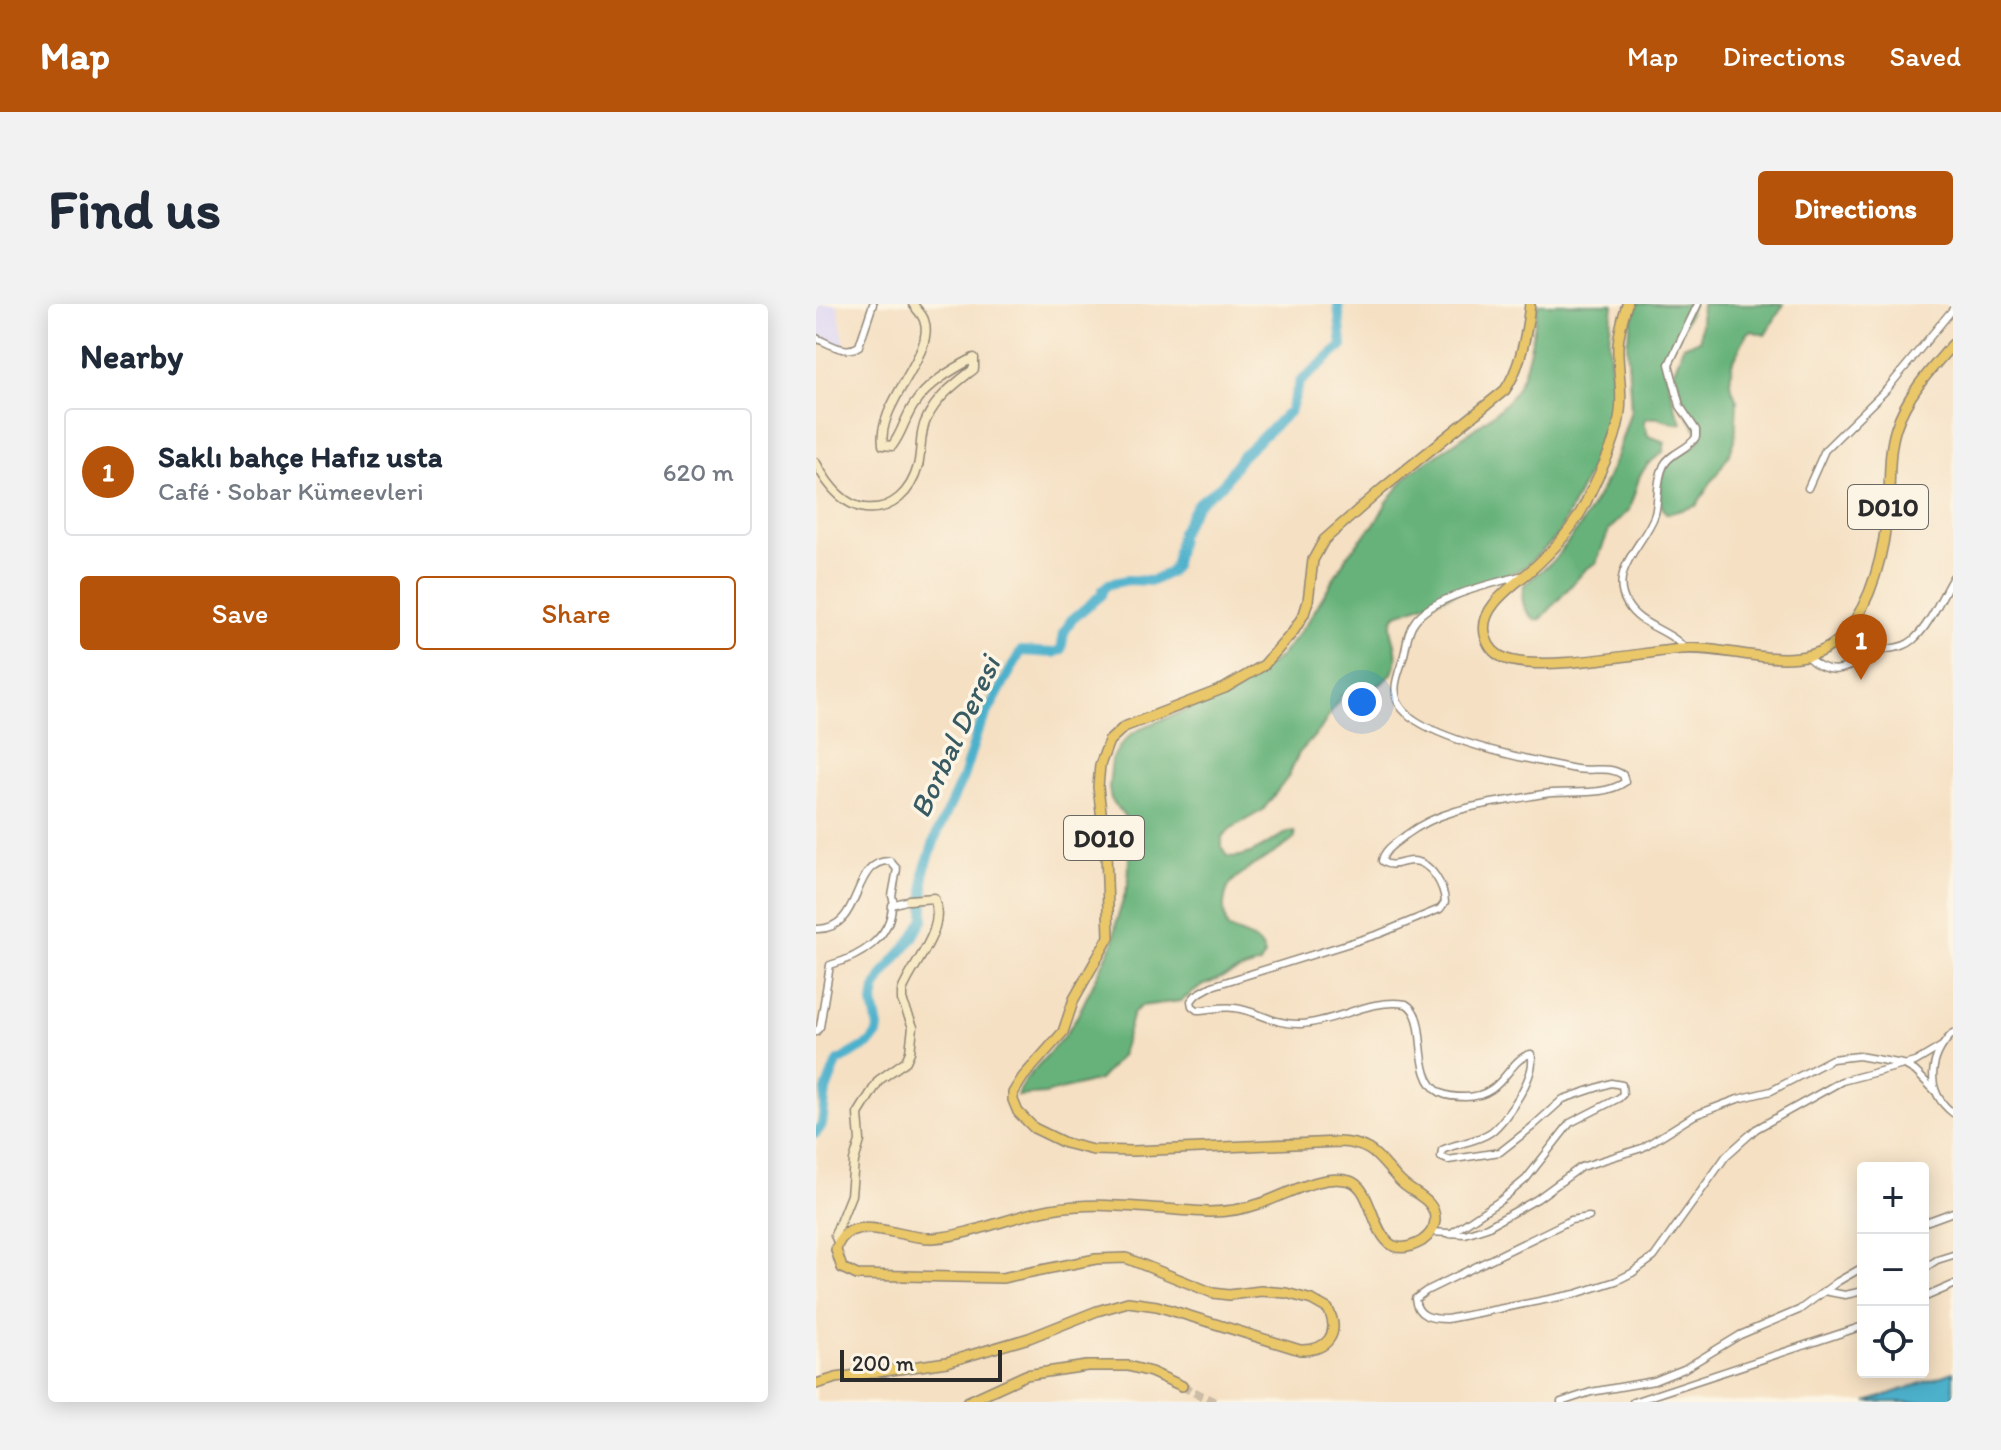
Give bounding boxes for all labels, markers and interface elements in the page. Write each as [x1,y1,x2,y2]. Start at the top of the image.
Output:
text: Map [40,33,110,79]
text: Map [1627,39,1678,73]
text: Directions [1722,39,1846,73]
text: Saved [1890,39,1961,73]
button: Directions [1758,171,1953,245]
text: Find us [48,175,221,242]
text: Nearby [80,336,183,377]
text: Saklı bahçe Hafız usta [158,438,443,475]
text: 1 [102,456,114,488]
text: 620 m [663,456,734,488]
text: Café · Sobar Kümeevleri [158,475,424,507]
road number: D010 [1848,485,1928,529]
button: Save [80,576,400,650]
button: Share [416,576,736,650]
pin: 1 [1835,614,1887,680]
water label: Borbal Deresi [901,647,1009,823]
your location [1342,682,1382,722]
road number: D010 [1064,816,1144,860]
map controls [1857,1162,1929,1378]
button: + [1857,1162,1929,1234]
button: − [1857,1234,1929,1306]
button: locate [1857,1306,1929,1378]
scale bar [840,1346,1002,1382]
text: 200 m [852,1350,914,1377]

